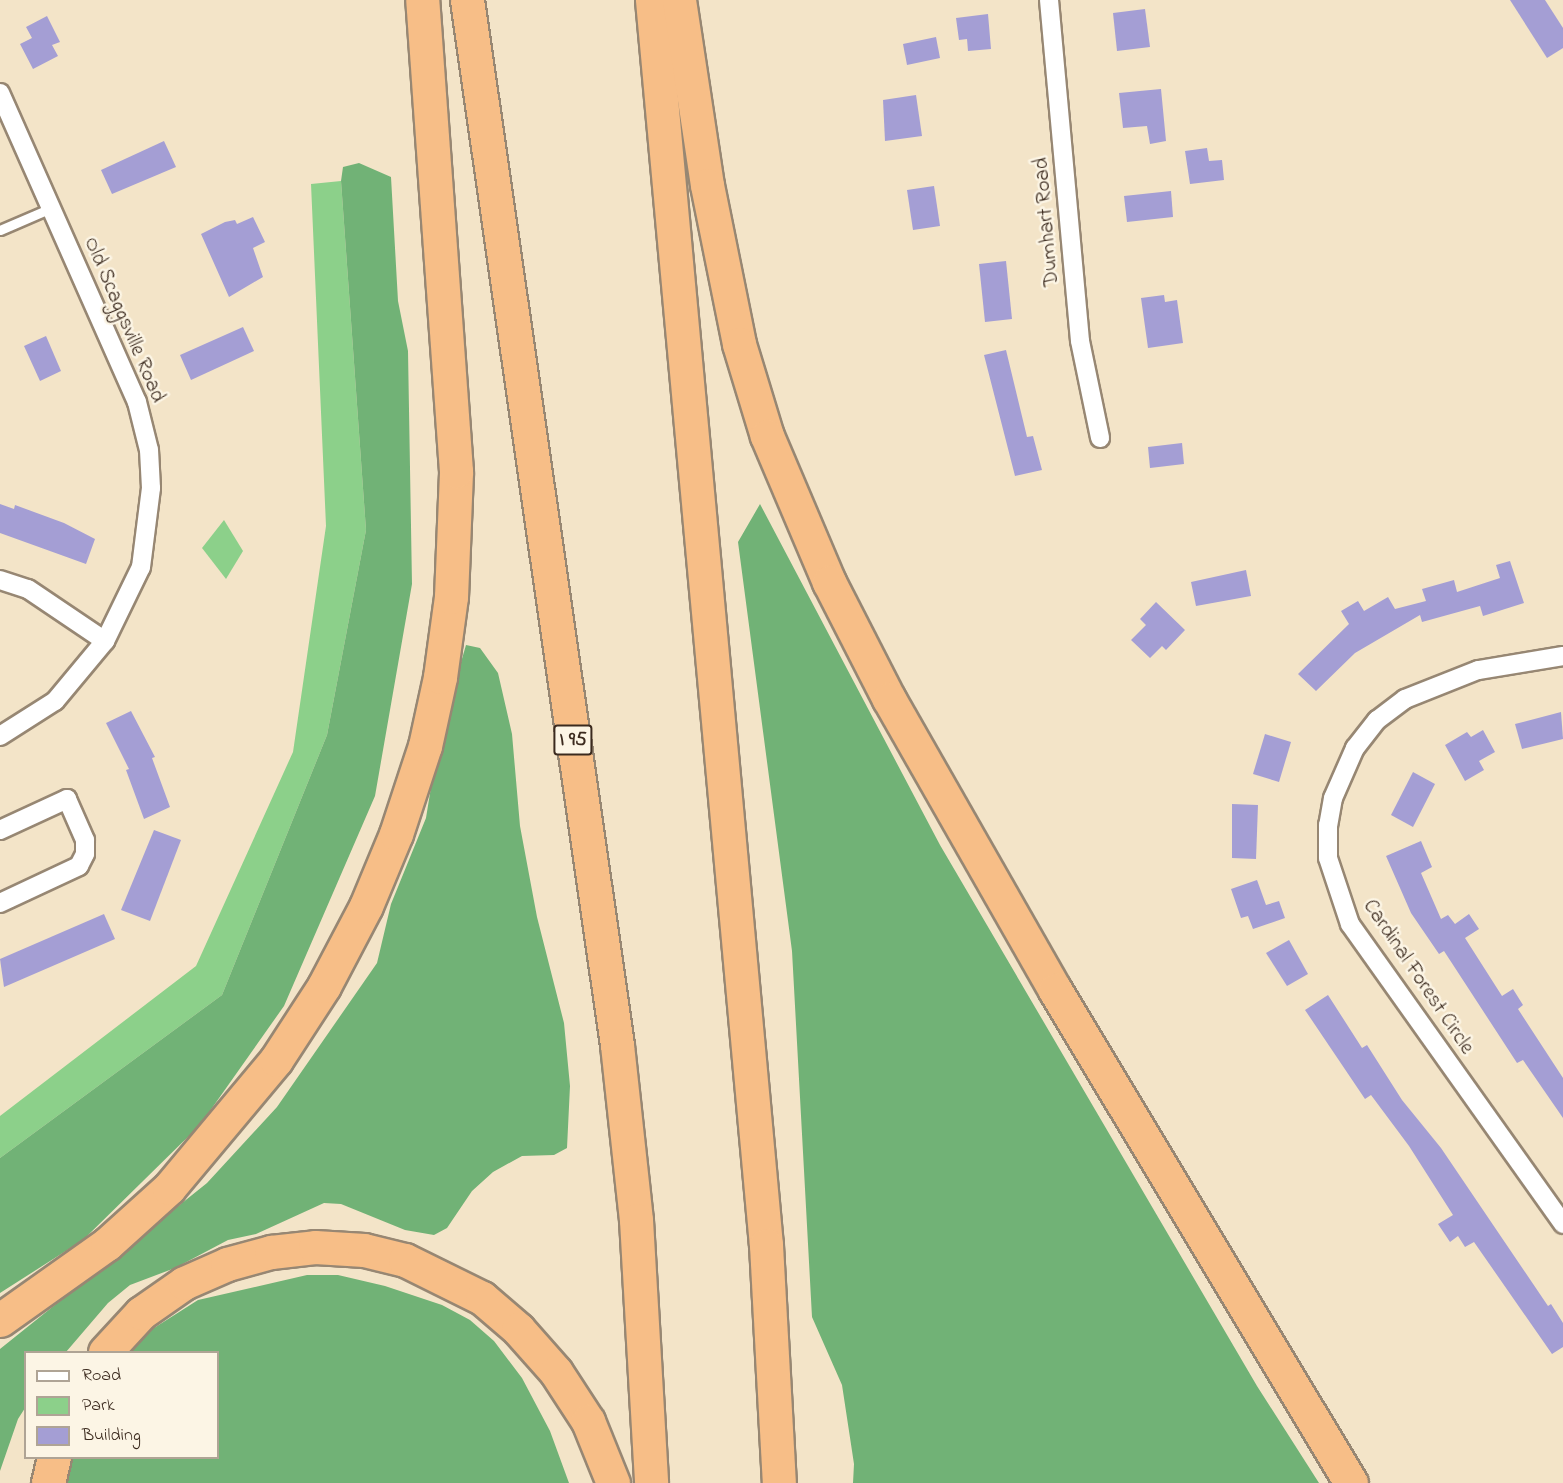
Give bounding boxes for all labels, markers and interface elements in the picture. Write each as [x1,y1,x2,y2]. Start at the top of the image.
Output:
street label: Dumhart Road [1029,156,1065,288]
street label: Old Scaggsville Road [78,233,170,407]
road number: I 95 [552,723,594,757]
street label: Cardinal Forest Circle [1357,895,1479,1059]
legend [24,1351,219,1459]
text: Road [82,1363,121,1389]
text: Park [82,1393,115,1419]
text: Building [82,1423,141,1449]

